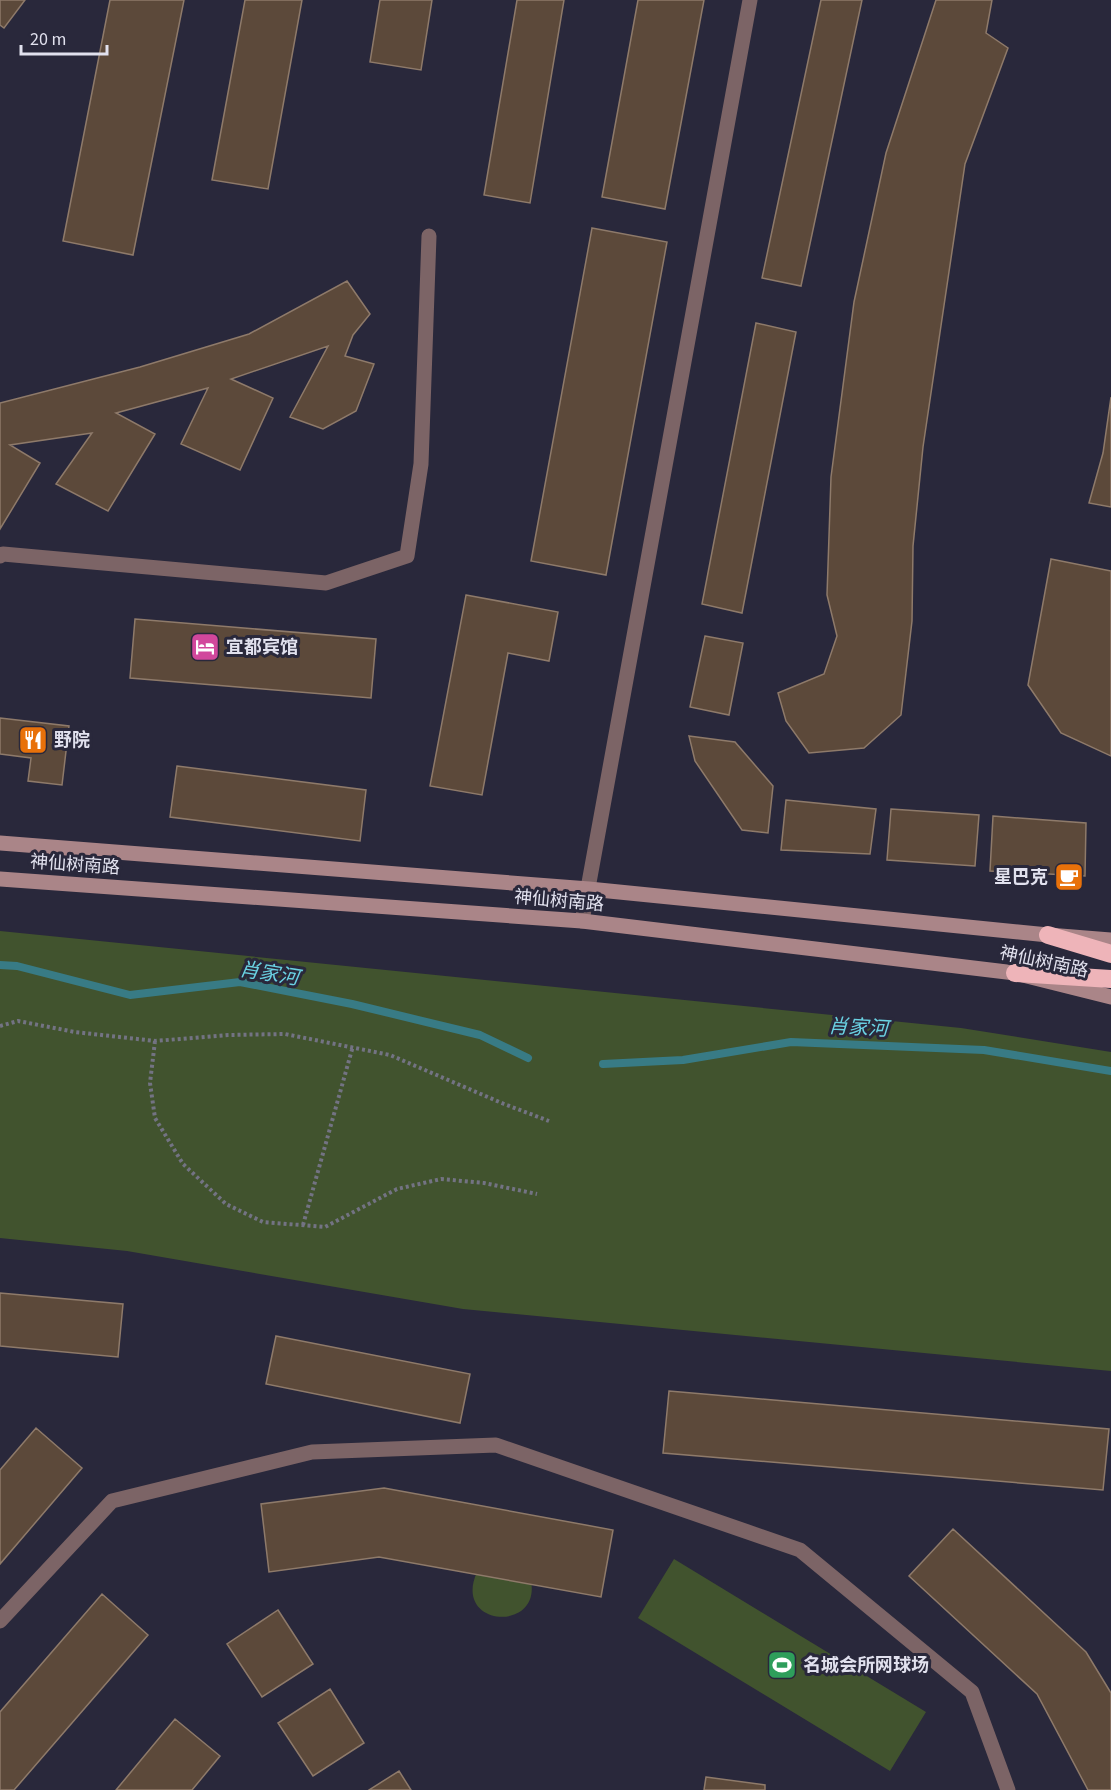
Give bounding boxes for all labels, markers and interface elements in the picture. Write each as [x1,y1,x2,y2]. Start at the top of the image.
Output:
scale bar [21,18,106,56]
text: 20 m [30,27,66,52]
hotel icon: 宜都宾馆 [189,631,221,663]
place label: 宜都宾馆 [226,635,298,660]
restaurant icon: 野院 [17,724,49,756]
place label: 野院 [54,728,90,753]
street label: 神仙树南路 [29,849,121,881]
cafe icon: 星巴克 [1053,861,1085,893]
place label: 星巴克 [994,865,1048,890]
street label: 神仙树南路 [513,885,605,917]
street label: 神仙树南路 [997,940,1091,984]
water label: 肖家河 [237,955,305,993]
water label: 肖家河 [827,1012,893,1044]
sports icon: 名城会所网球场 [766,1649,798,1681]
place label: 名城会所网球场 [803,1653,929,1678]

